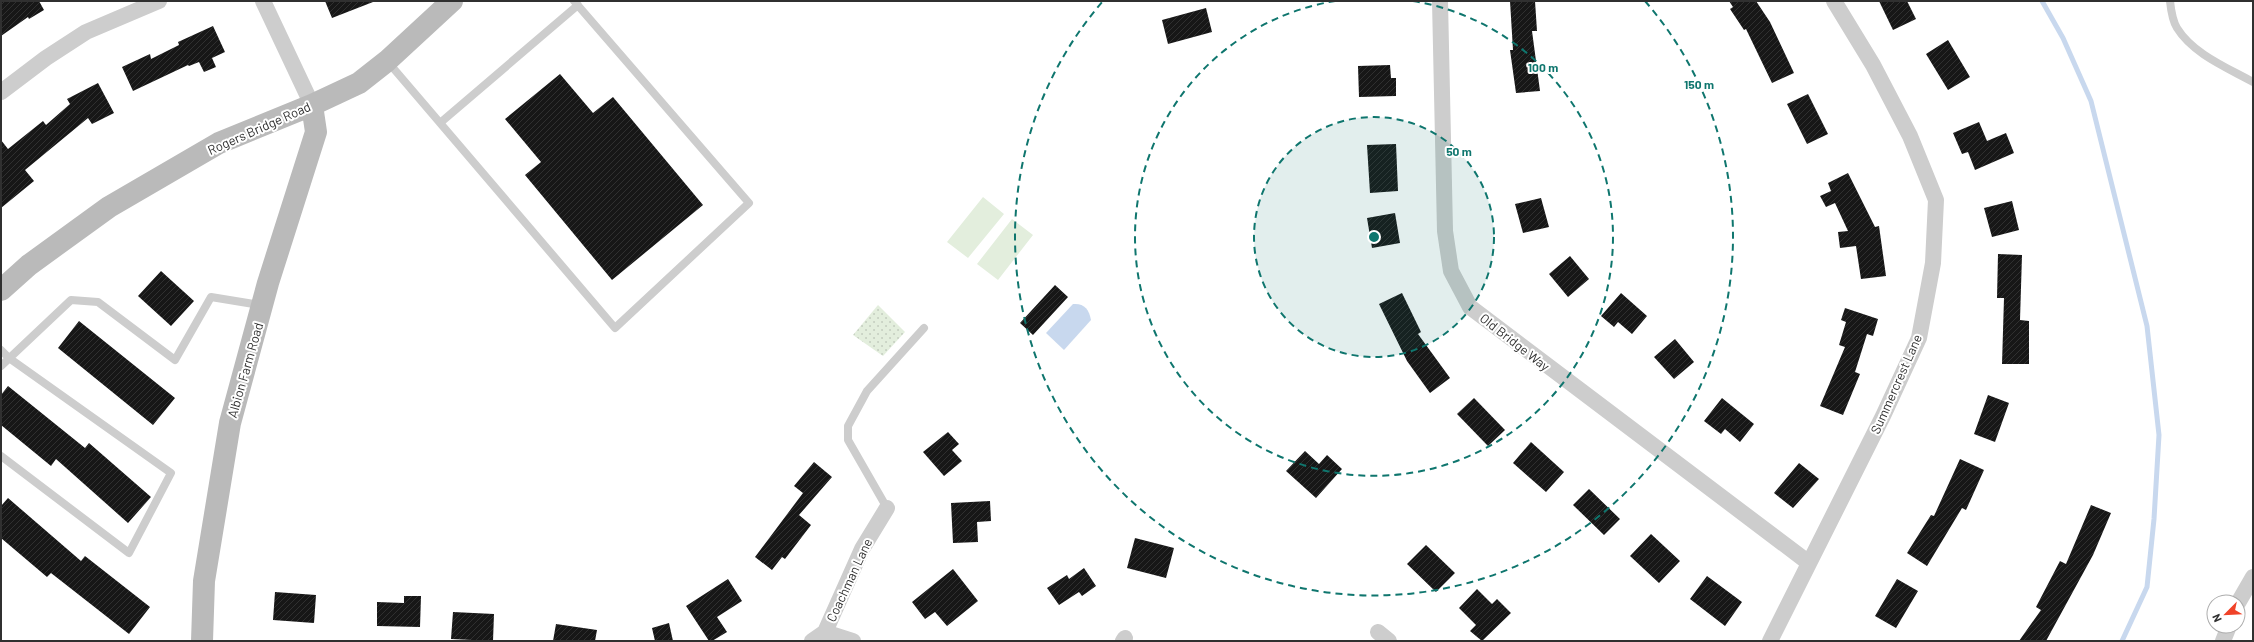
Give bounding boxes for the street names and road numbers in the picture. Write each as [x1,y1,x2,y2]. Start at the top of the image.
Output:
street label: Rogers Bridge Road [205,98,313,158]
street label: Old Bridge Way [1477,310,1553,374]
street label: Albion Farm Road [224,320,266,420]
street label: Summercrest Lane [1867,332,1925,436]
street label: Coachman Lane [823,536,875,624]

